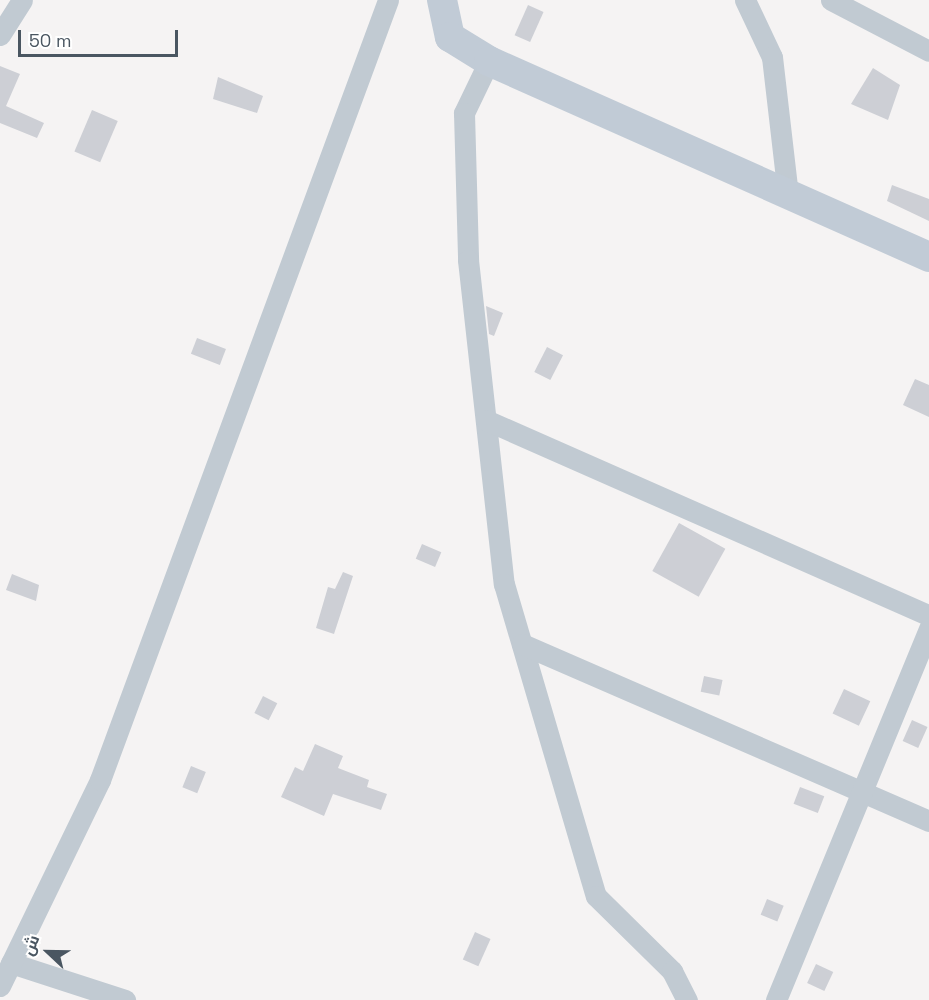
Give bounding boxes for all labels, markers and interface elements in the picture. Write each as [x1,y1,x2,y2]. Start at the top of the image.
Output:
scale bar [21,18,182,56]
text: 50 m [29,29,71,52]
north arrow [18,922,78,982]
text: ش [17,932,44,959]

